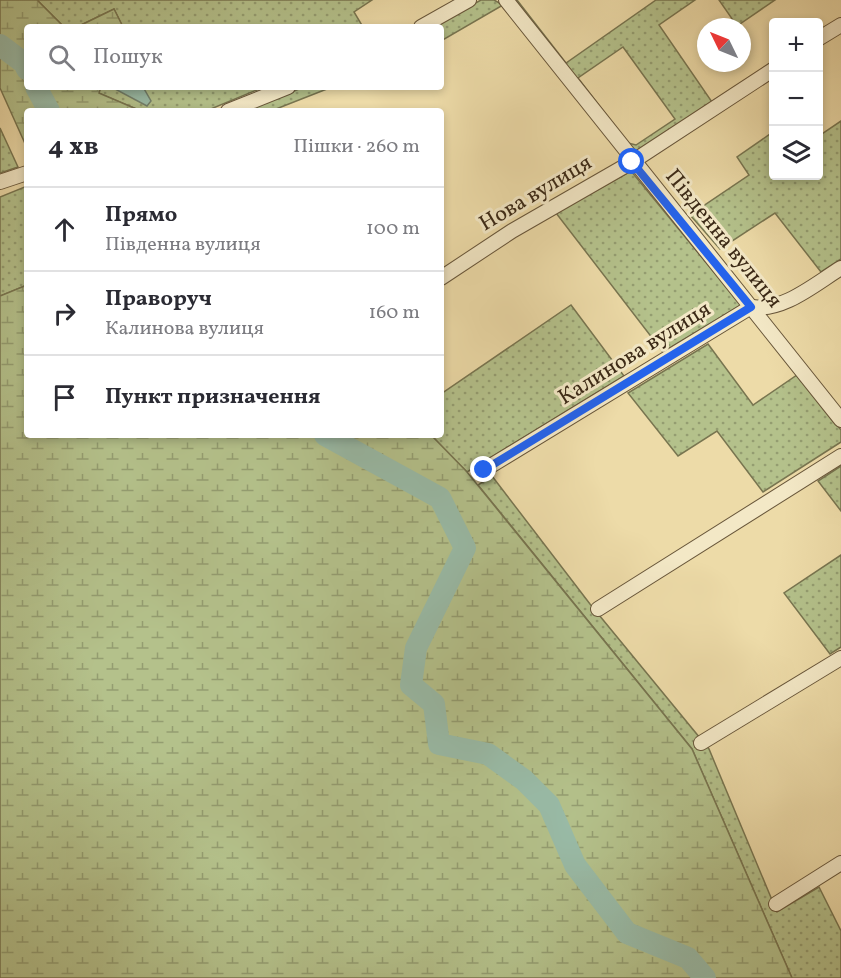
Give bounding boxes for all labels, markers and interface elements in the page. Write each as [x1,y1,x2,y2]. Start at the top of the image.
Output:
north arrow [697,18,751,72]
map controls [769,18,823,180]
button: + [769,18,823,72]
search box [24,24,444,90]
icon: search [45,41,78,74]
text: Пошук [93,42,163,73]
button: − [769,72,823,126]
button: layers [769,126,823,180]
text: 4 хв [48,129,99,165]
text: Пішки · 260 m [293,133,420,161]
street label: Нова вулиця [474,148,598,240]
route start [618,148,644,174]
street label: Південна вулиця [657,163,789,315]
text: Прямо [105,200,177,231]
icon: ahead [48,213,81,246]
text: 100 m [366,215,420,243]
text: Південна вулиця [105,231,261,259]
text: Праворуч [105,284,212,315]
street label: Калинова вулиця [553,295,717,413]
icon: right [48,297,81,330]
text: 160 m [368,299,420,327]
text: Калинова вулиця [105,315,264,343]
icon: arrive [48,381,81,414]
text: Пункт призначення [105,382,321,413]
route end [470,456,496,482]

